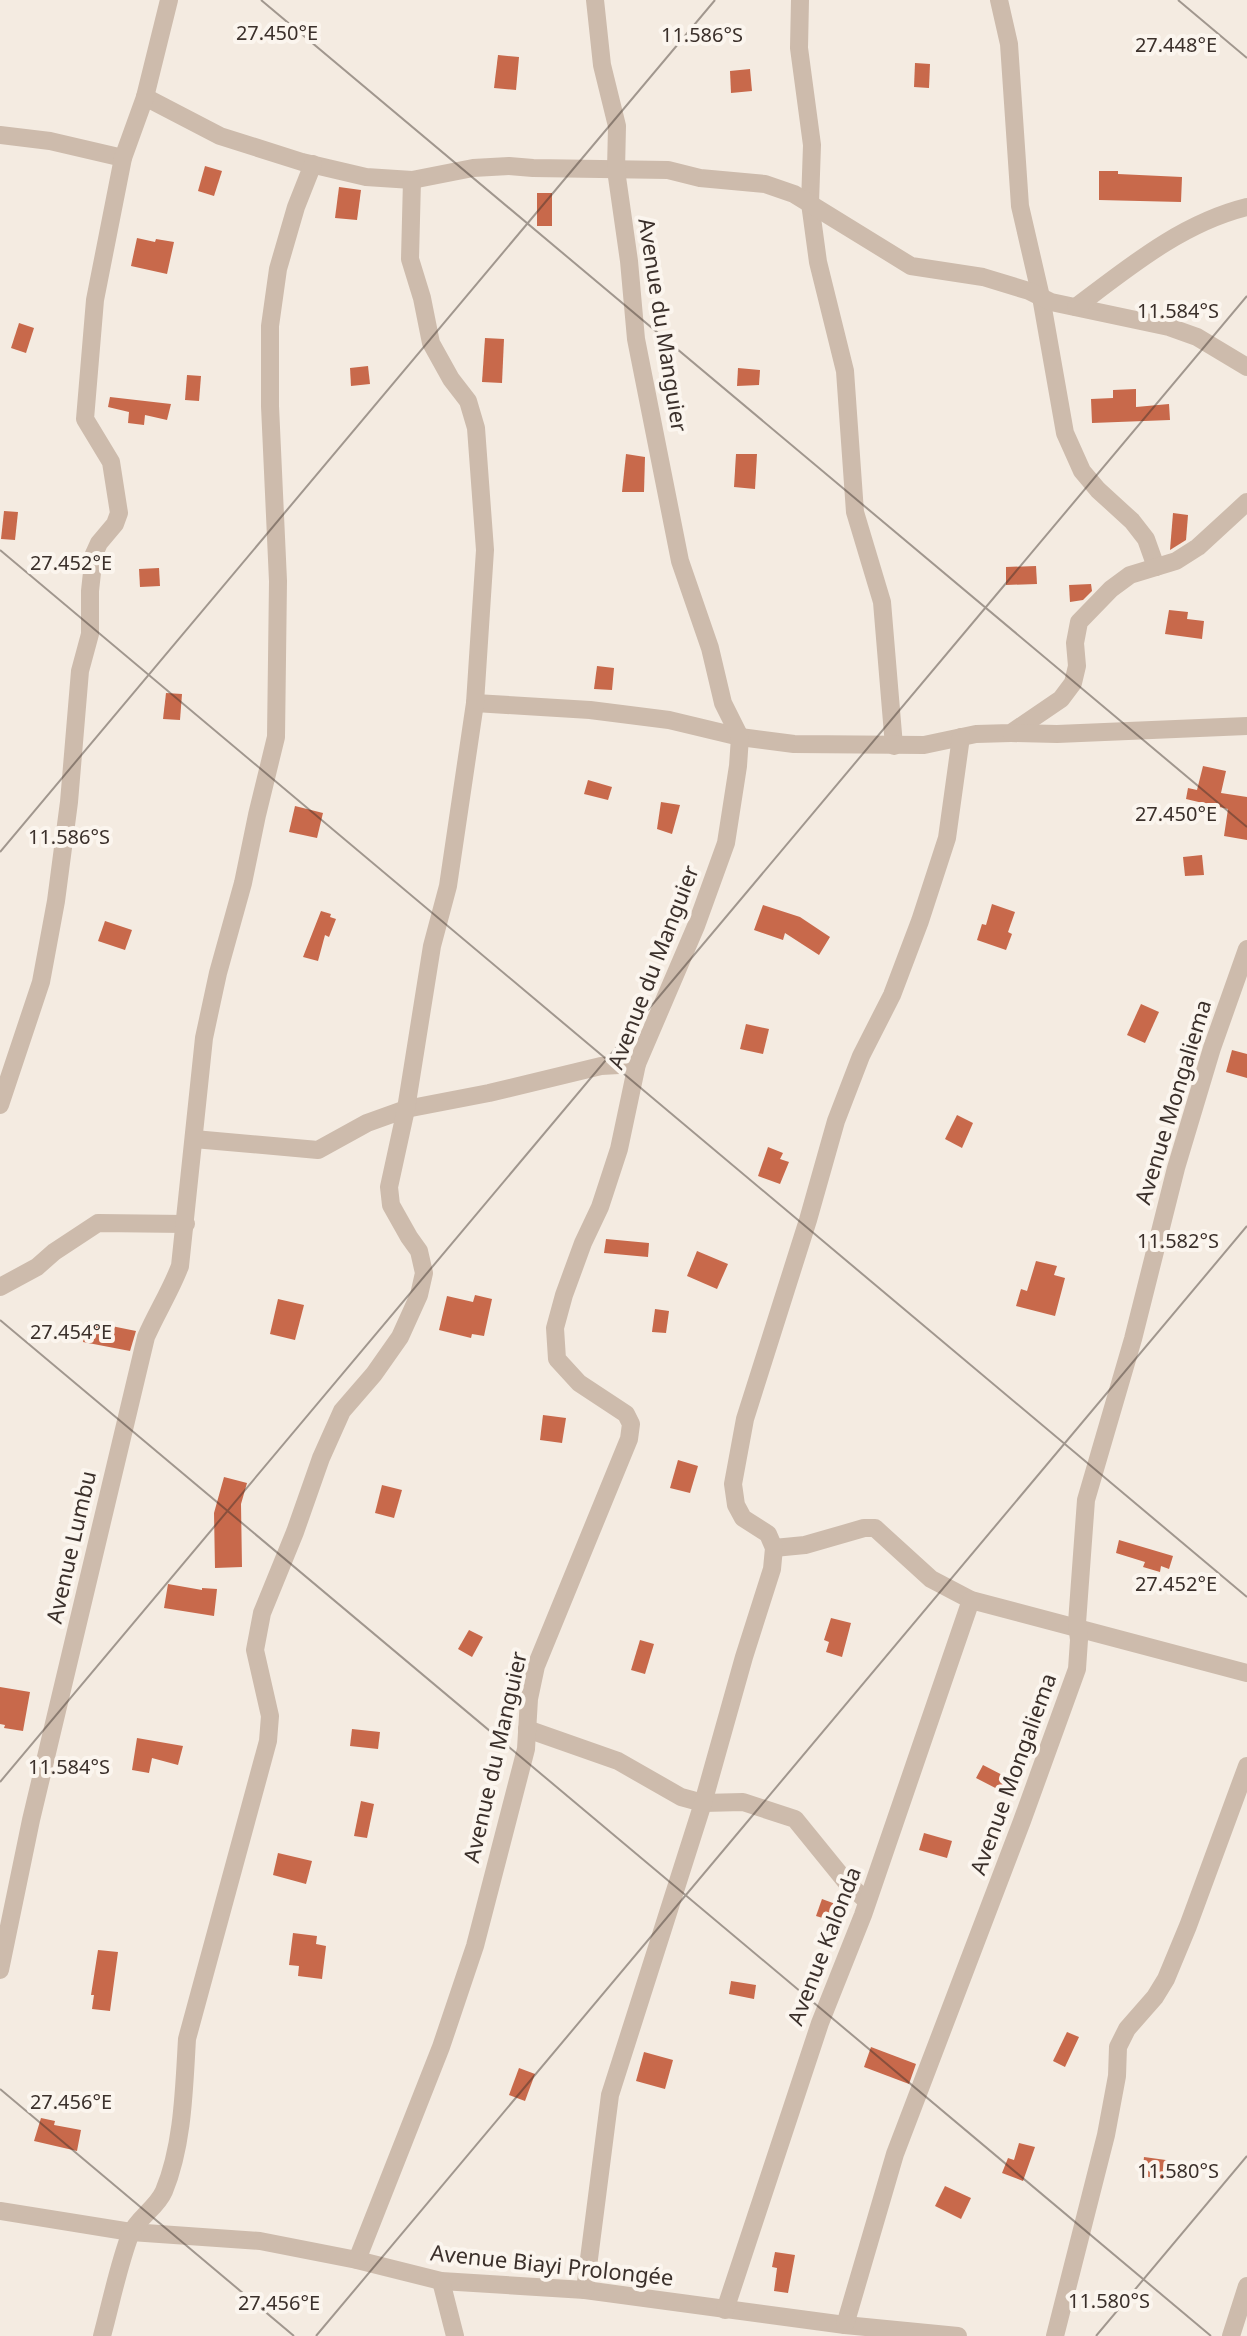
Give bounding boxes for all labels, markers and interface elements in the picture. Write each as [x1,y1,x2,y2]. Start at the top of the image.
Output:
text: 27.450°E [236,19,318,46]
text: 11.586°S [661,21,743,48]
text: 27.448°E [1135,31,1217,58]
street label: Avenue du Manguier [632,216,696,434]
text: 11.584°S [1137,297,1219,324]
text: 27.452°E [30,549,112,576]
text: 27.450°E [1135,800,1217,827]
text: 11.586°S [28,823,110,850]
street label: Avenue du Manguier [599,860,705,1073]
street label: Avenue Mongaliema [1127,996,1217,1208]
text: 11.582°S [1137,1227,1219,1254]
text: 27.454°E [30,1318,112,1345]
street label: Avenue Lumbu [38,1467,102,1626]
text: 27.452°E [1135,1570,1217,1597]
street label: Avenue du Manguier [455,1648,533,1865]
street label: Avenue Mongaliema [962,1669,1062,1879]
text: 11.584°S [28,1753,110,1780]
street label: Avenue Kalonda [779,1862,867,2029]
text: 27.456°E [30,2088,112,2115]
text: 11.580°S [1137,2157,1219,2184]
street label: Avenue Biayi Prolongée [429,2236,675,2292]
text: 11.580°S [1068,2287,1150,2314]
text: 27.456°E [238,2289,320,2316]

